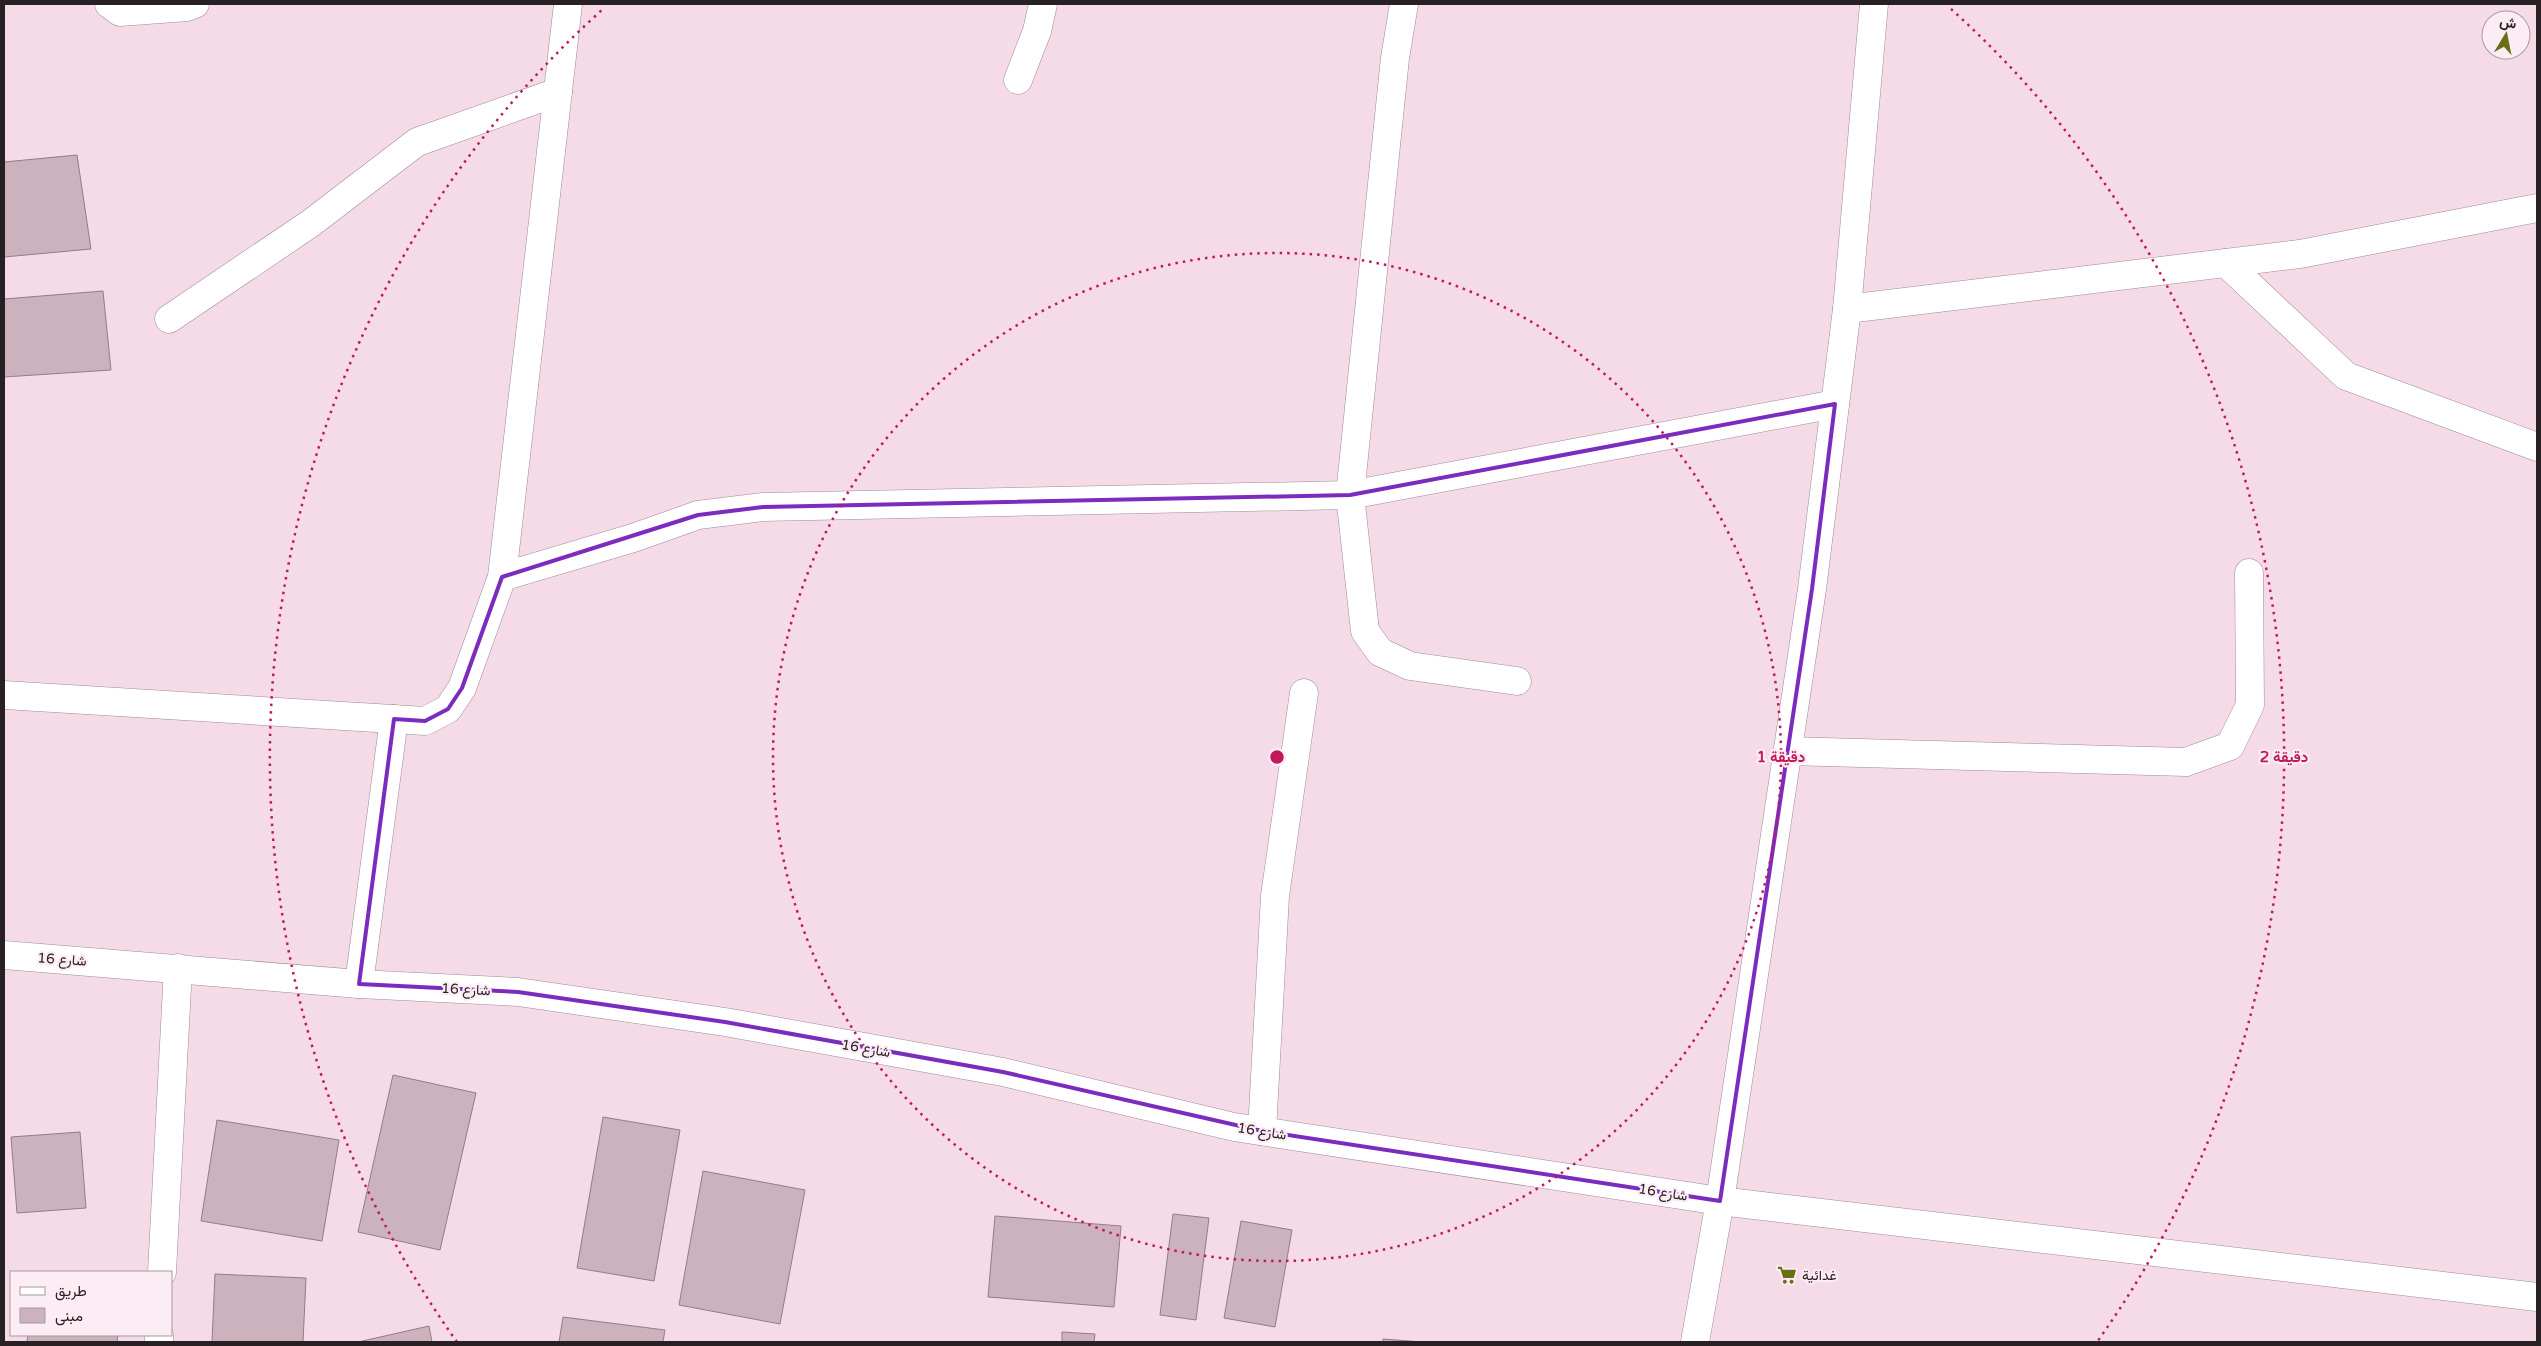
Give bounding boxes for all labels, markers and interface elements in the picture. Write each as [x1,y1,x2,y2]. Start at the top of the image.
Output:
north arrow [2481,10,2531,60]
text: ش [2498,13,2518,33]
centre of rings [1268,748,1286,766]
text: 1 دقيقة [1757,748,1805,766]
text: 2 دقيقة [2260,748,2308,766]
street label: شارع 16 [37,949,87,972]
street label: شارع 16 [441,980,491,1001]
street label: شارع 16 [840,1036,892,1063]
street label: شارع 16 [1236,1119,1288,1146]
street label: شارع 16 [1637,1180,1689,1207]
supermarket icon: غدائية [1776,1264,1798,1286]
place label: غدائية [1802,1267,1837,1284]
legend [10,1271,172,1336]
text: طريق [55,1282,87,1301]
text: مبنى [55,1307,83,1326]

